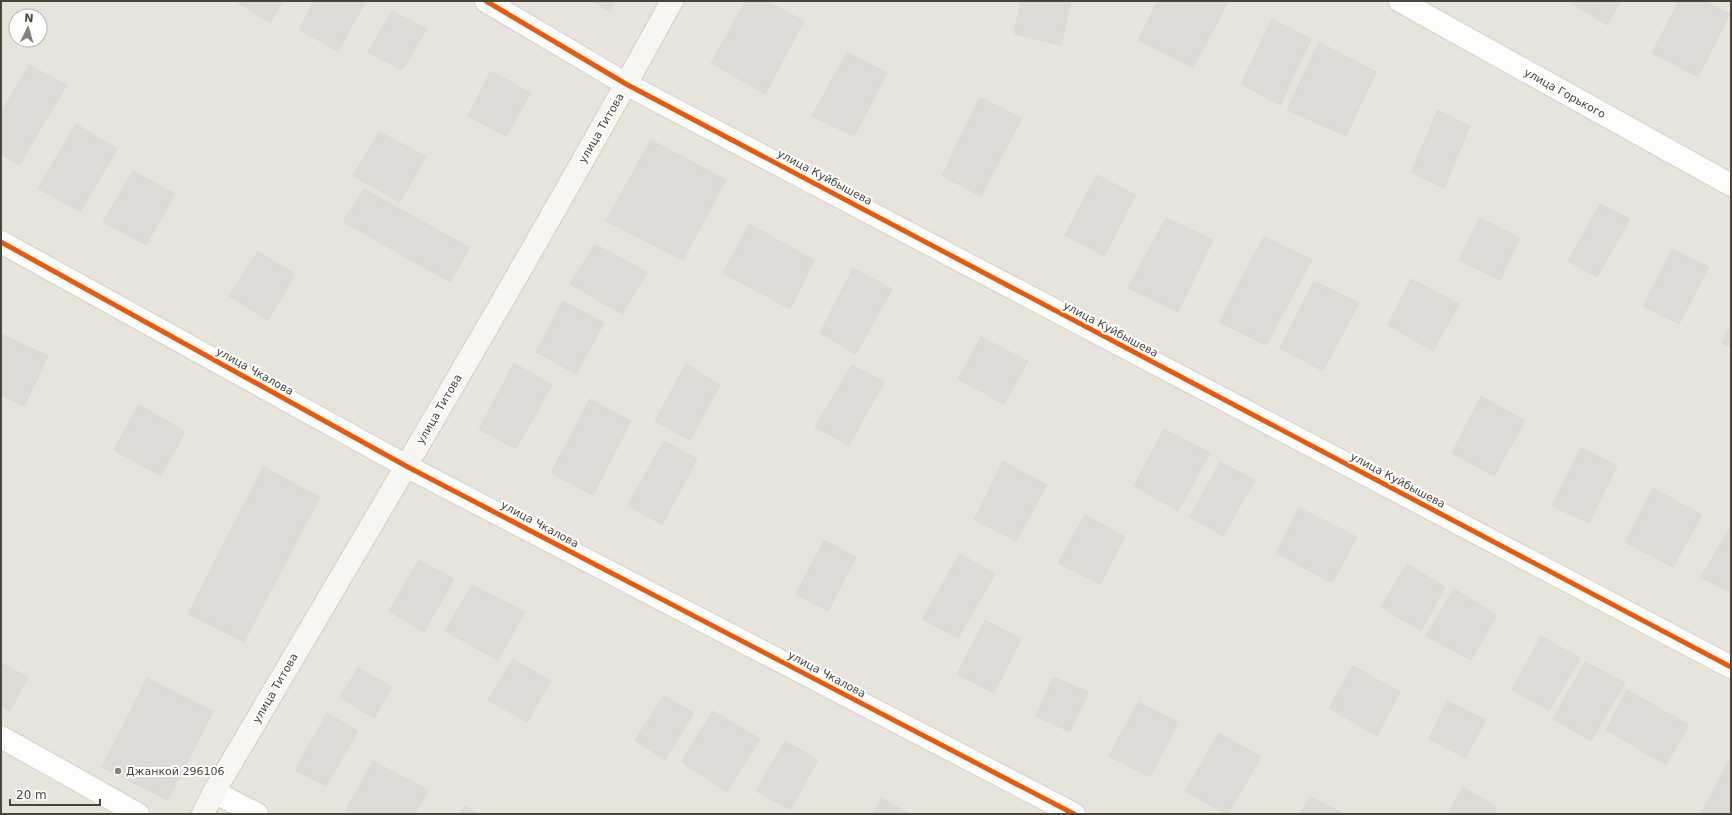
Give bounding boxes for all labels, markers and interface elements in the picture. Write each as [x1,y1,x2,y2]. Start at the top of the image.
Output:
north arrow [8,8,48,48]
text: N [24,12,34,25]
street label: улица Горького [1522,66,1608,121]
street label: улица Титова [576,91,627,166]
street label: улица Куйбышева [775,147,874,208]
street label: улица Куйбышева [1061,299,1160,360]
street label: улица Чкалова [214,345,296,398]
street label: улица Титова [414,372,465,447]
street label: улица Куйбышева [1348,450,1447,511]
street label: улица Чкалова [499,498,581,550]
street label: улица Чкалова [786,648,868,700]
street label: улица Титова [250,651,301,726]
place label: Джанкой 296106 [126,765,224,778]
marker: Джанкой 296106 [113,766,123,776]
scale bar [10,781,100,807]
text: 20 m [16,788,47,802]

